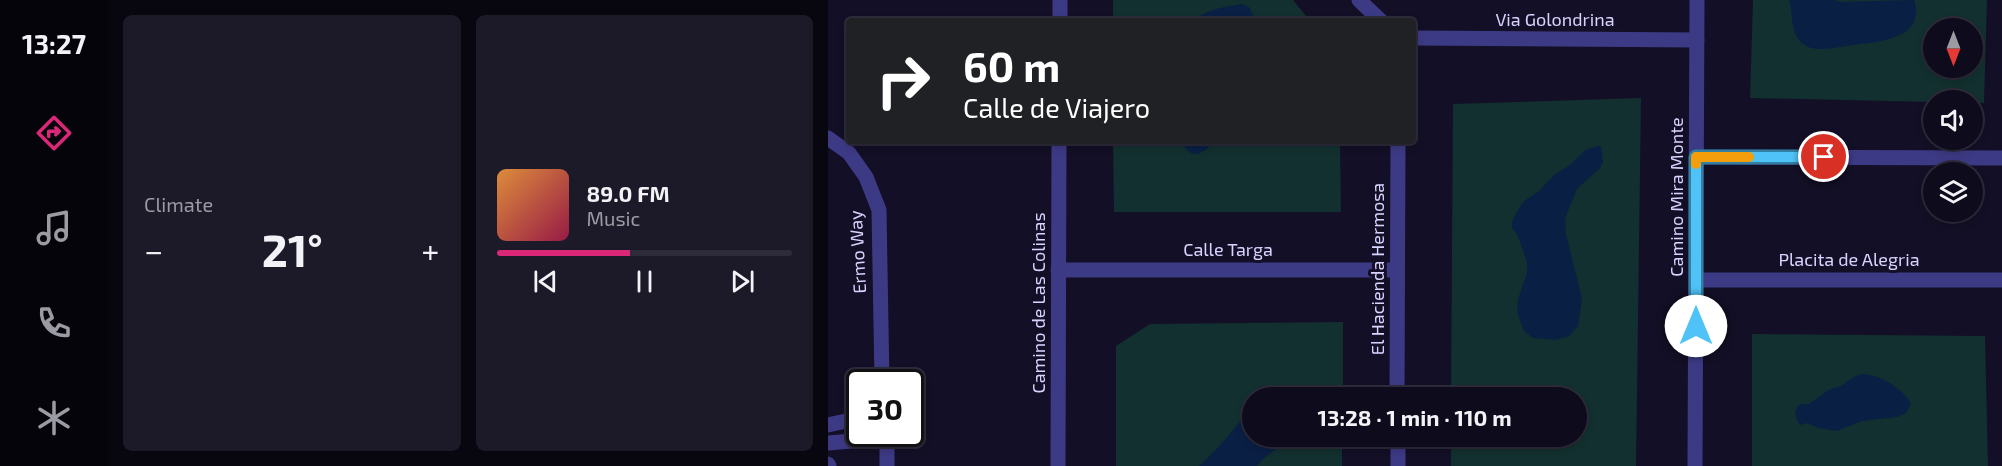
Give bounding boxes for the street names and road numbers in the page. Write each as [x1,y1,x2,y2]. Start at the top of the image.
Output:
street label: Via Golondrina [1495,8,1615,30]
street label: Camino Mira Monte [1665,117,1687,277]
street label: El Hacienda Hermosa [1366,183,1388,355]
street label: Ermo Way [844,209,870,294]
street label: Camino de Las Colinas [1027,212,1049,394]
street label: Calle Targa [1183,238,1273,260]
street label: Placita de Alegria [1778,248,1920,270]

